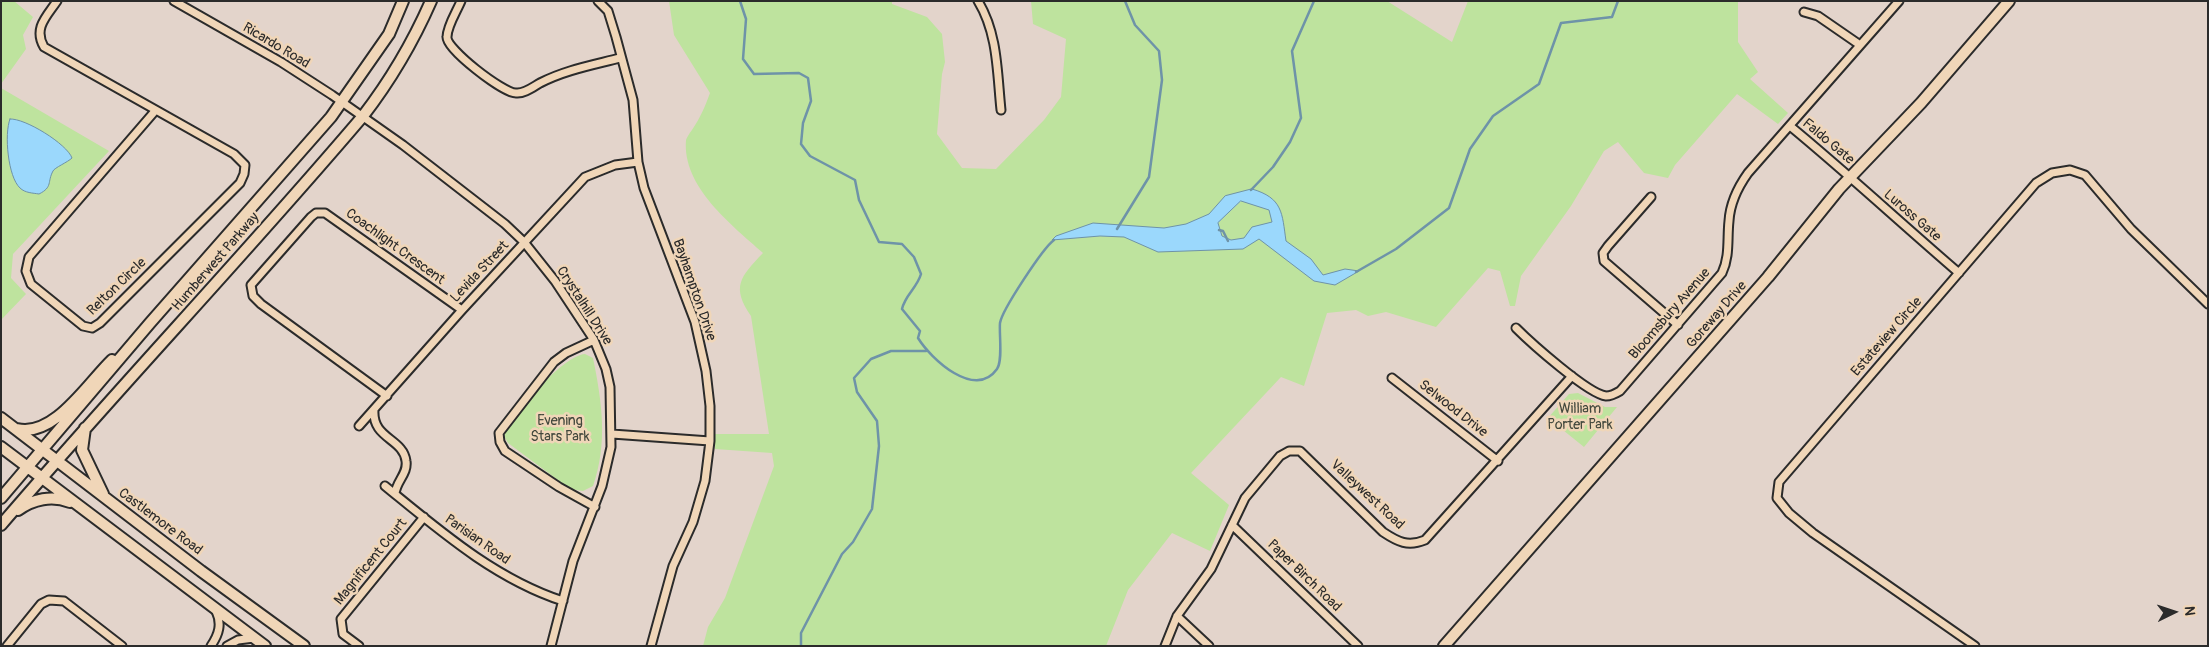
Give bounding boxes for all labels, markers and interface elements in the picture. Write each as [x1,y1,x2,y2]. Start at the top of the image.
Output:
street label: Ricardo Road [240,19,312,73]
street label: Faldo Gate [1799,115,1857,169]
street label: Luross Gate [1880,186,1944,246]
street label: Coachlight Crescent [342,205,448,289]
street label: Humberwest Parkway [169,210,263,314]
street label: Bayhampton Drive [669,237,719,343]
street label: Levida Street [447,238,513,306]
street label: Relton Circle [84,255,150,319]
street label: Crystalhill Drive [552,264,616,348]
street label: Bloomsbury Avenue [1626,265,1714,363]
street label: Goreway Drive [1683,278,1751,352]
street label: Estateview Circle [1848,294,1926,380]
street label: Selwood Drive [1415,377,1491,441]
park label: William Porter Park [1547,401,1613,434]
park label: Evening Stars Park [530,413,590,446]
street label: Valleywest Road [1327,457,1407,533]
street label: Castlemore Road [115,485,205,559]
street label: Parisian Road [441,511,513,569]
street label: Magnificent Court [331,515,411,609]
street label: Paper Birch Road [1264,536,1344,616]
north arrow [2149,587,2199,637]
text: N [2181,606,2198,616]

